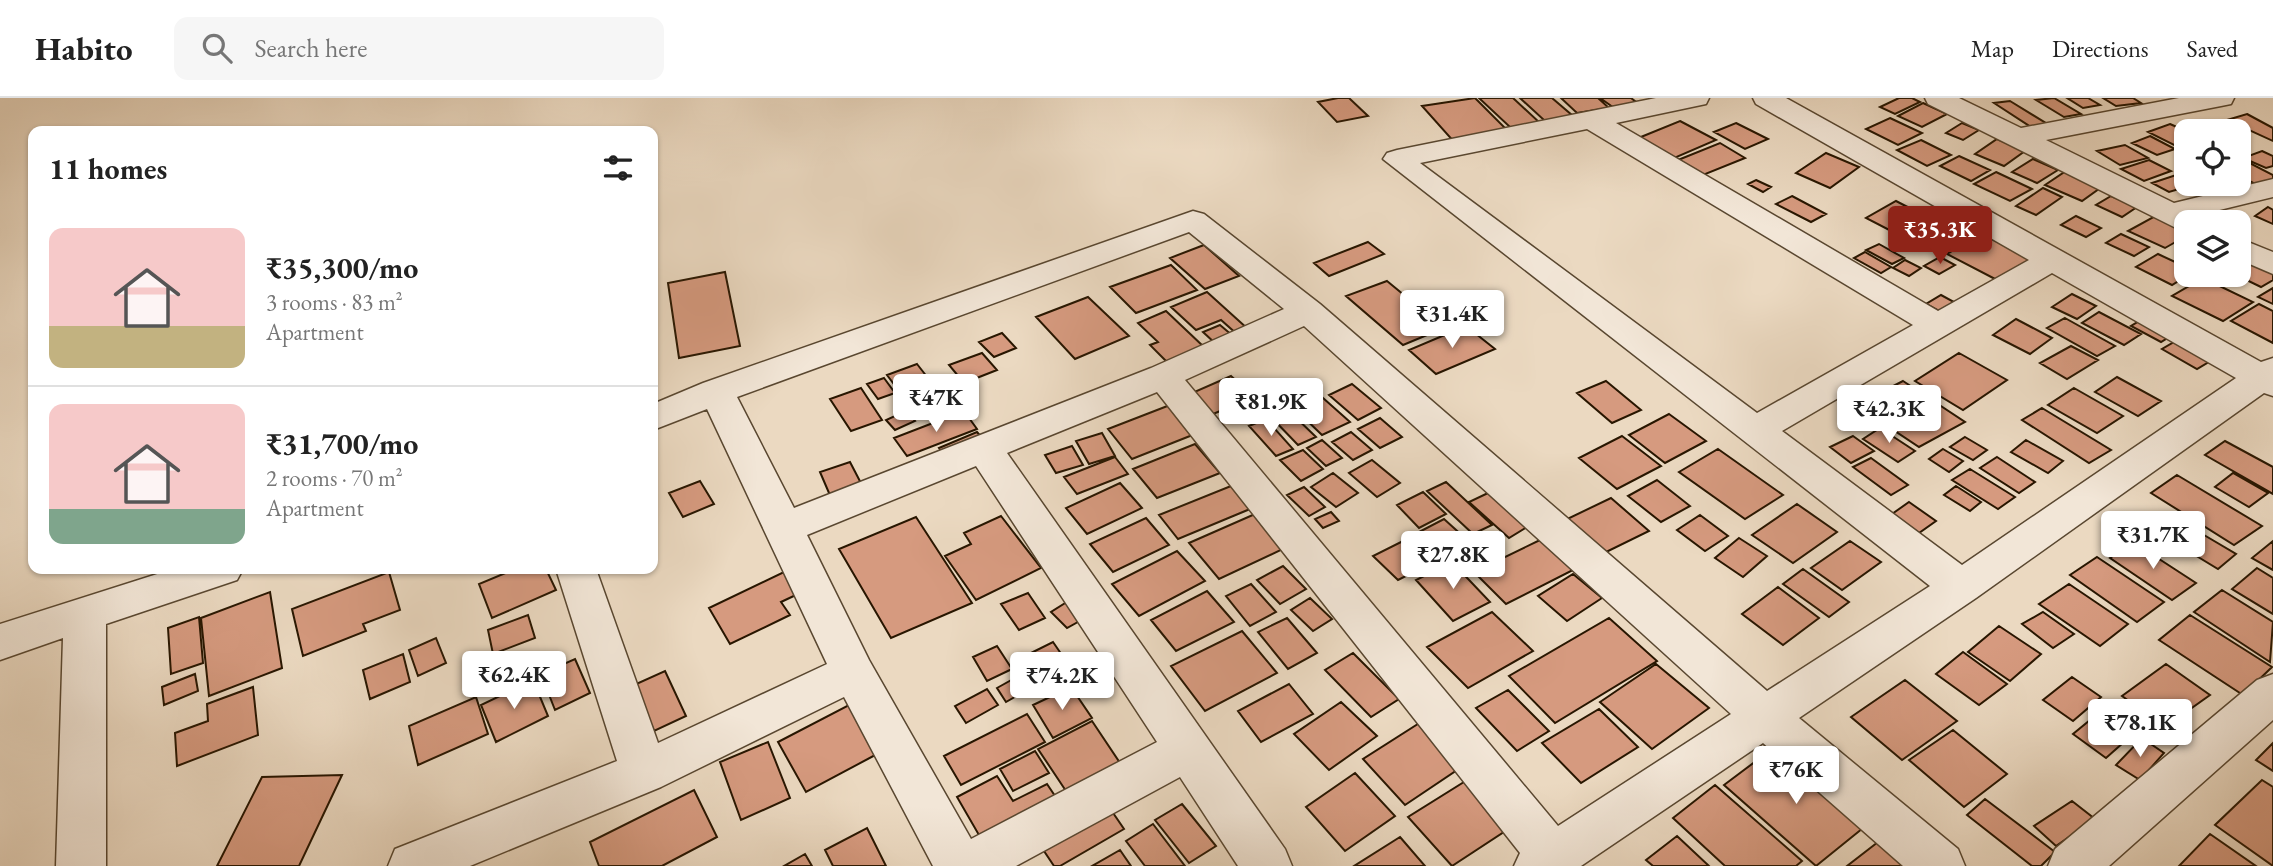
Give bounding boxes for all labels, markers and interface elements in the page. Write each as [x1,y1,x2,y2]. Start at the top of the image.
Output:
search box [174,17,664,80]
text: Habito [35,27,132,70]
icon: search [198,29,236,67]
text: Search here [254,31,367,65]
text: Map [1971,33,2014,64]
text: Directions [2052,33,2149,64]
text: Saved [2187,33,2238,64]
map controls [2174,119,2251,287]
button: locate [2174,119,2251,196]
text: 11 homes [49,149,167,188]
icon: filters [599,149,637,187]
pin: ₹35.3K [1883,206,1997,266]
button: layers [2174,210,2251,287]
text: ₹35.3K [1904,214,1976,244]
text: ₹35,300/mo [266,248,418,287]
icon: home [105,256,189,340]
text: 3 rooms · 83 m² [266,287,403,317]
pin: ₹31.4K [1395,290,1509,350]
text: ₹31.4K [1416,298,1488,328]
text: Apartment [266,317,364,347]
pin: ₹47K [895,374,977,434]
pin: ₹81.9K [1214,378,1328,438]
text: ₹47K [909,382,963,412]
text: ₹81.9K [1235,386,1307,416]
pin: ₹42.3K [1832,386,1946,445]
text: ₹42.3K [1853,393,1925,423]
text: ₹31,700/mo [266,424,418,463]
icon: home [105,432,189,516]
text: 2 rooms · 70 m² [266,463,403,493]
text: Apartment [266,493,364,523]
pin: ₹31.7K [2096,512,2210,571]
text: ₹31.7K [2117,519,2189,549]
pin: ₹27.8K [1396,532,1510,591]
text: ₹27.8K [1417,539,1489,569]
pin: ₹62.4K [457,652,571,711]
pin: ₹74.2K [1005,652,1119,712]
text: ₹62.4K [478,659,550,689]
text: ₹74.2K [1026,660,1098,690]
pin: ₹78.1K [2083,700,2197,759]
text: ₹78.1K [2104,707,2176,737]
pin: ₹76K [1755,746,1837,806]
text: ₹76K [1769,754,1823,784]

